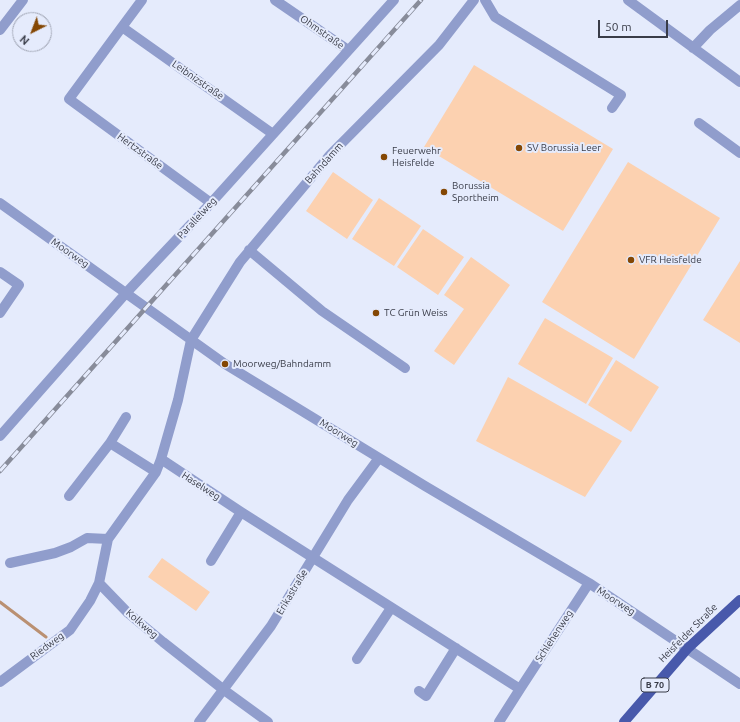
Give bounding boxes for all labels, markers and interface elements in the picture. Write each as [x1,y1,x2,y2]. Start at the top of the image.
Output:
north arrow [12,12,52,52]
scale bar [600,12,670,38]
street label: Ohmstraße [298,13,346,51]
text: 50 m [605,20,632,33]
text: N [18,33,32,47]
street label: Leibnizstraße [170,58,226,102]
street label: Hertzstraße [115,130,165,172]
street label: Bahndamm [302,140,346,186]
place label: SV Borussia Leer [527,142,601,154]
marker: SV Borussia Leer [514,143,524,153]
place label: Feuerwehr Heisfelde [392,145,441,168]
marker: Feuerwehr Heisfelde [379,152,389,162]
place label: Borussia Sportheim [452,180,499,204]
marker: Borussia Sportheim [439,187,449,197]
street label: Parallelweg [175,195,219,241]
street label: Moorweg [49,236,91,270]
place label: VFR Heisfelde [639,254,702,266]
marker: VFR Heisfelde [626,255,636,265]
place label: TC Grün Weiss [384,307,448,319]
marker: TC Grün Weiss [371,308,381,318]
place label: Moorweg/Bahndamm [233,358,331,370]
marker: Moorweg/Bahndamm [220,359,230,369]
street label: Moorweg [317,416,361,450]
street label: Haselweg [179,469,223,503]
street label: Erikastraße [274,567,310,617]
street label: Moorweg [595,584,637,618]
street label: Heisfelder Straße [656,601,720,665]
street label: Kolkweg [124,607,160,641]
street label: Schlehenweg [533,608,575,664]
street label: Riedweg [28,630,66,662]
road number: B 70 [641,678,669,692]

